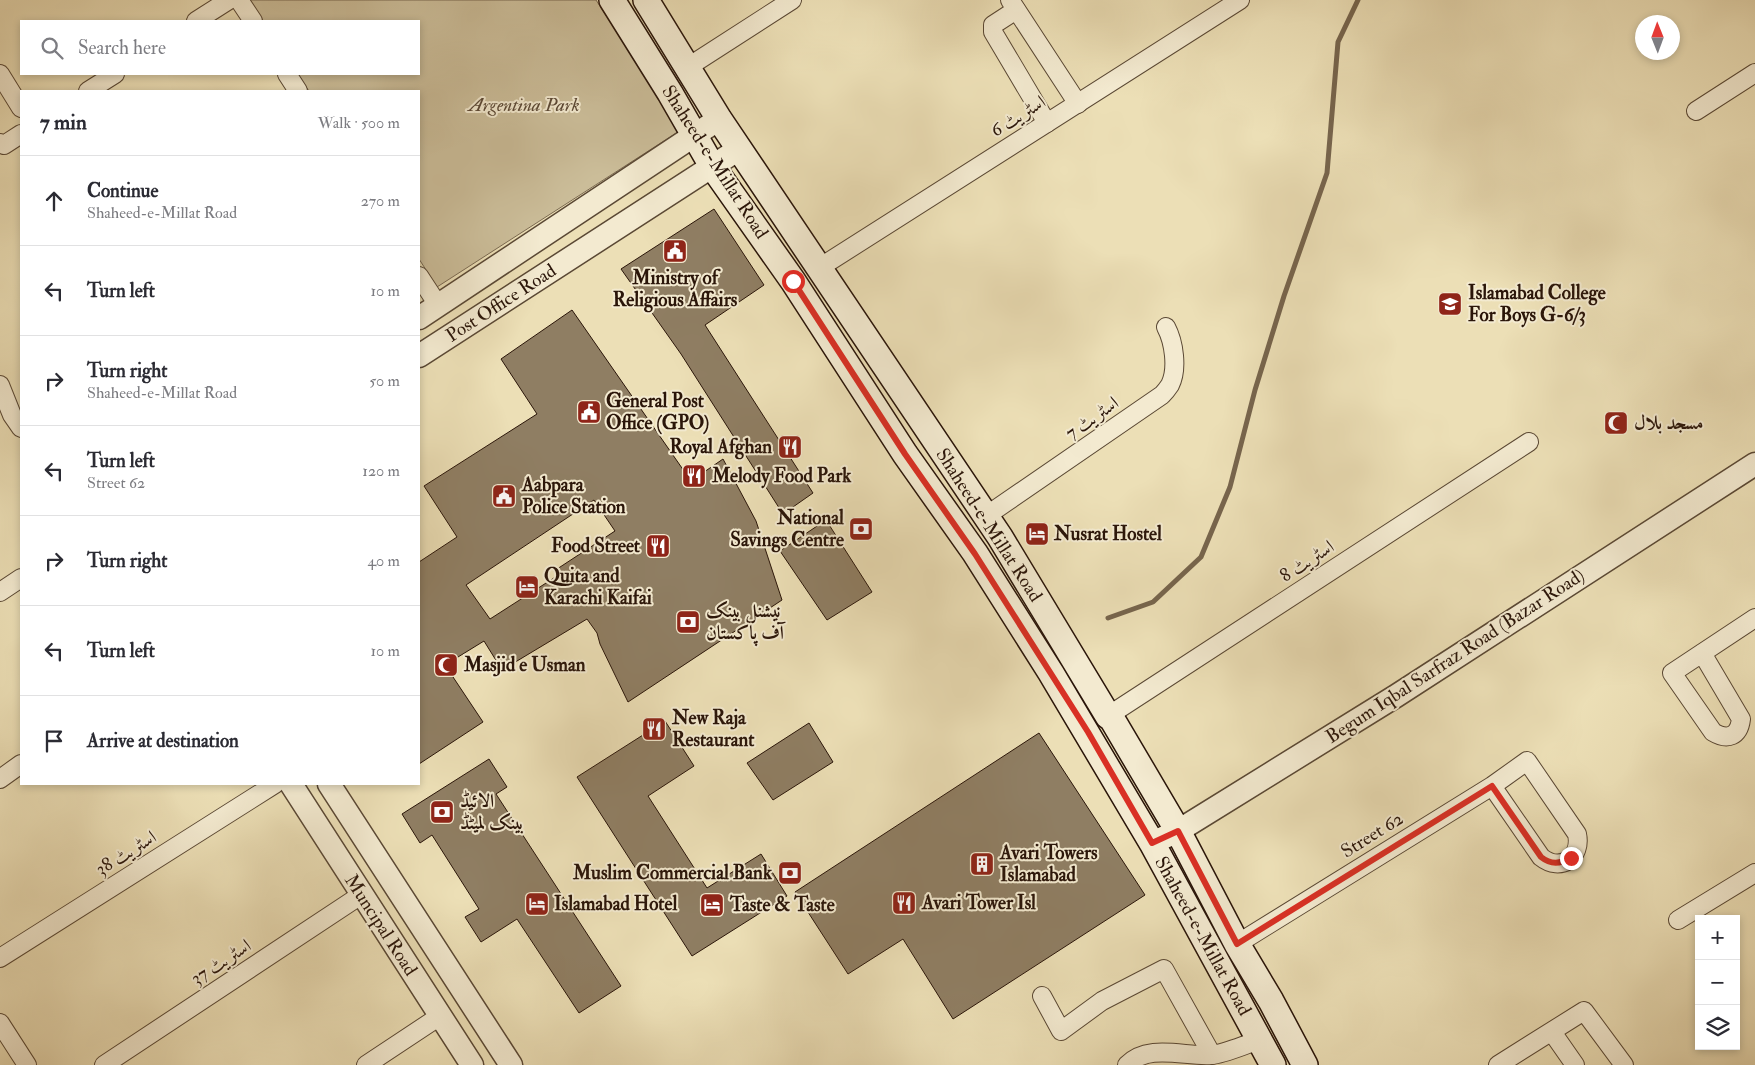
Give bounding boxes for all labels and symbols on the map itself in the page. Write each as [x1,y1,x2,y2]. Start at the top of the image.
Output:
north arrow [1635,15,1680,60]
street label: Shaheed-e-Millat Road [656,81,774,244]
street label: اسٹریٹ 6 [986,90,1050,142]
park label: Argentina Park [466,93,580,117]
public building icon: Ministry of Religious Affairs [662,238,688,264]
street label: Post Office Road [441,258,561,348]
place label: Ministry of Religious Affairs [613,266,738,313]
route start [782,270,805,293]
place label: Islamabad College For Boys G-6/3 [1468,281,1606,328]
school or university icon: Islamabad College For Boys G-6/3 [1437,291,1463,317]
place label: General Post Office (GPO) [606,389,709,435]
street label: اسٹریٹ 7 [1061,391,1123,445]
public building icon: General Post Office (GPO) [576,399,602,425]
mosque icon: مسجد بلال [1603,410,1629,436]
place label: مسجد بلال [1634,411,1703,435]
restaurant icon: Royal Afghan [777,434,803,460]
place label: Royal Afghan [669,435,772,460]
street label: Shaheed-e-Millat Road [930,444,1048,607]
restaurant icon: Melody Food Park [681,463,707,489]
place label: Melody Food Park [711,464,852,489]
place label: Aabpara Police Station [521,473,626,519]
public building icon: Aabpara Police Station [491,483,517,509]
place label: National Savings Centre [730,506,844,553]
bank icon: National Savings Centre [848,516,874,542]
hotel icon: Nusrat Hostel [1024,521,1050,547]
place label: Nusrat Hostel [1053,522,1162,546]
restaurant icon: Food Street [645,533,671,559]
place label: Food Street [551,534,641,558]
street label: اسٹریٹ 8 [1275,535,1339,587]
street label: Begum Iqbal Sarfraz Road (Bazar Road) [1321,563,1589,749]
place label: Quita and Karachi Kaifai [544,564,652,610]
hotel icon: Quita and Karachi Kaifai [514,574,540,600]
place label: نیشنل بینک آف پاکستان [706,599,787,647]
bank icon: نیشنل بینک آف پاکستان [675,609,701,635]
mosque icon: Masjid e Usman [433,652,459,678]
place label: Masjid e Usman [463,653,586,677]
place label: New Raja Restaurant [671,706,755,752]
restaurant icon: New Raja Restaurant [641,716,667,742]
place label: الائیڈ بینک لمیٹڈ [460,789,524,835]
bank icon: الائیڈ بینک لمیٹڈ [429,799,455,825]
street label: Street 62 [1336,807,1408,863]
street label: اسٹریٹ 38 [91,825,161,881]
place label: Avari Towers Islamabad [999,841,1098,887]
route end [1560,847,1583,870]
building icon: Avari Towers Islamabad [969,851,995,877]
street label: Shaheed-e-Millat Road [1149,852,1257,1020]
bank icon: Muslim Commercial Bank [777,860,803,886]
place label: Muslim Commercial Bank [572,861,773,885]
street label: Muncipal Road [338,870,423,981]
restaurant icon: Avari Tower Isl [891,890,917,916]
hotel icon: Islamabad Hotel [524,891,550,917]
place label: Avari Tower Isl [921,891,1036,915]
place label: Islamabad Hotel [554,892,677,916]
hotel icon: Taste & Taste [699,892,725,918]
place label: Taste & Taste [729,893,835,917]
street label: اسٹریٹ 37 [186,934,256,990]

